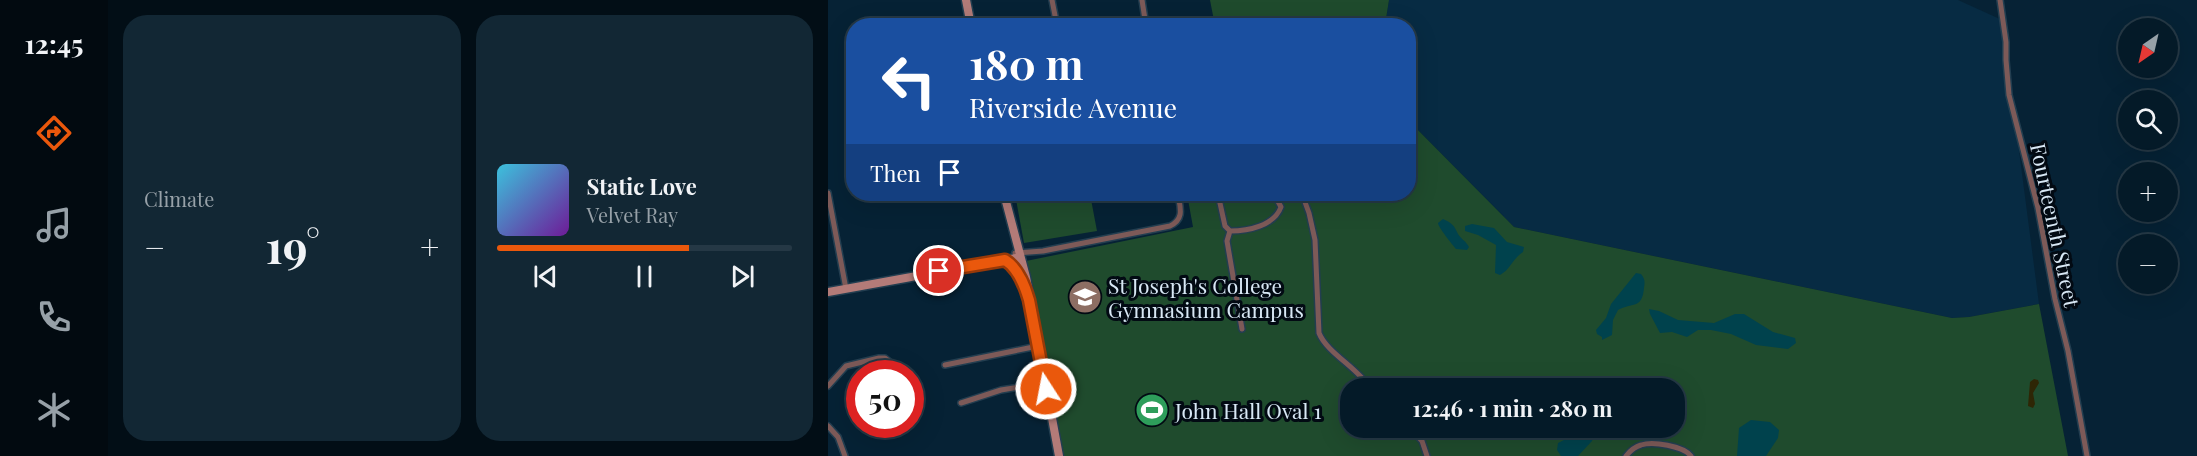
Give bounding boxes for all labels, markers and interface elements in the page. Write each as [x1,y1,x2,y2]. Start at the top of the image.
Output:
north arrow [2118,18,2178,78]
map controls [2118,18,2178,294]
text: 12:45 [25,25,83,61]
text: 180 m [969,35,1084,91]
icon: left [870,42,948,120]
text: Riverside Avenue [969,89,1177,125]
button: search [2118,90,2178,150]
icon: directions [33,112,75,154]
street label: Fourteenth Street [2025,140,2087,310]
icon: arrive [933,156,966,189]
text: Then [870,158,921,188]
button: + [2118,162,2178,222]
text: Static Love [587,171,697,201]
text: Climate [144,185,214,212]
text: Velvet Ray [587,201,678,228]
icon: music [33,204,75,246]
text: 19° [266,215,320,275]
text: − [144,224,165,268]
text: + [420,224,439,268]
button: − [2118,234,2178,294]
pin [913,245,964,296]
icon: arrive [922,254,955,287]
icon: previous [529,260,562,293]
icon: pause [628,260,661,293]
icon: next [726,260,759,293]
place label: St Joseph's College Gymnasium Campus [1108,271,1304,323]
school or university icon: St Joseph's College Gymnasium Campus [1067,279,1103,315]
icon: phone [33,296,75,338]
position arrow [1014,357,1078,421]
speed limit sign: 50 [846,360,924,438]
icon: climate [33,389,75,431]
sports icon: John Hall Oval 1 [1134,392,1170,428]
text: 12:46 · 1 min · 280 m [1413,393,1612,423]
place label: John Hall Oval 1 [1174,396,1322,424]

